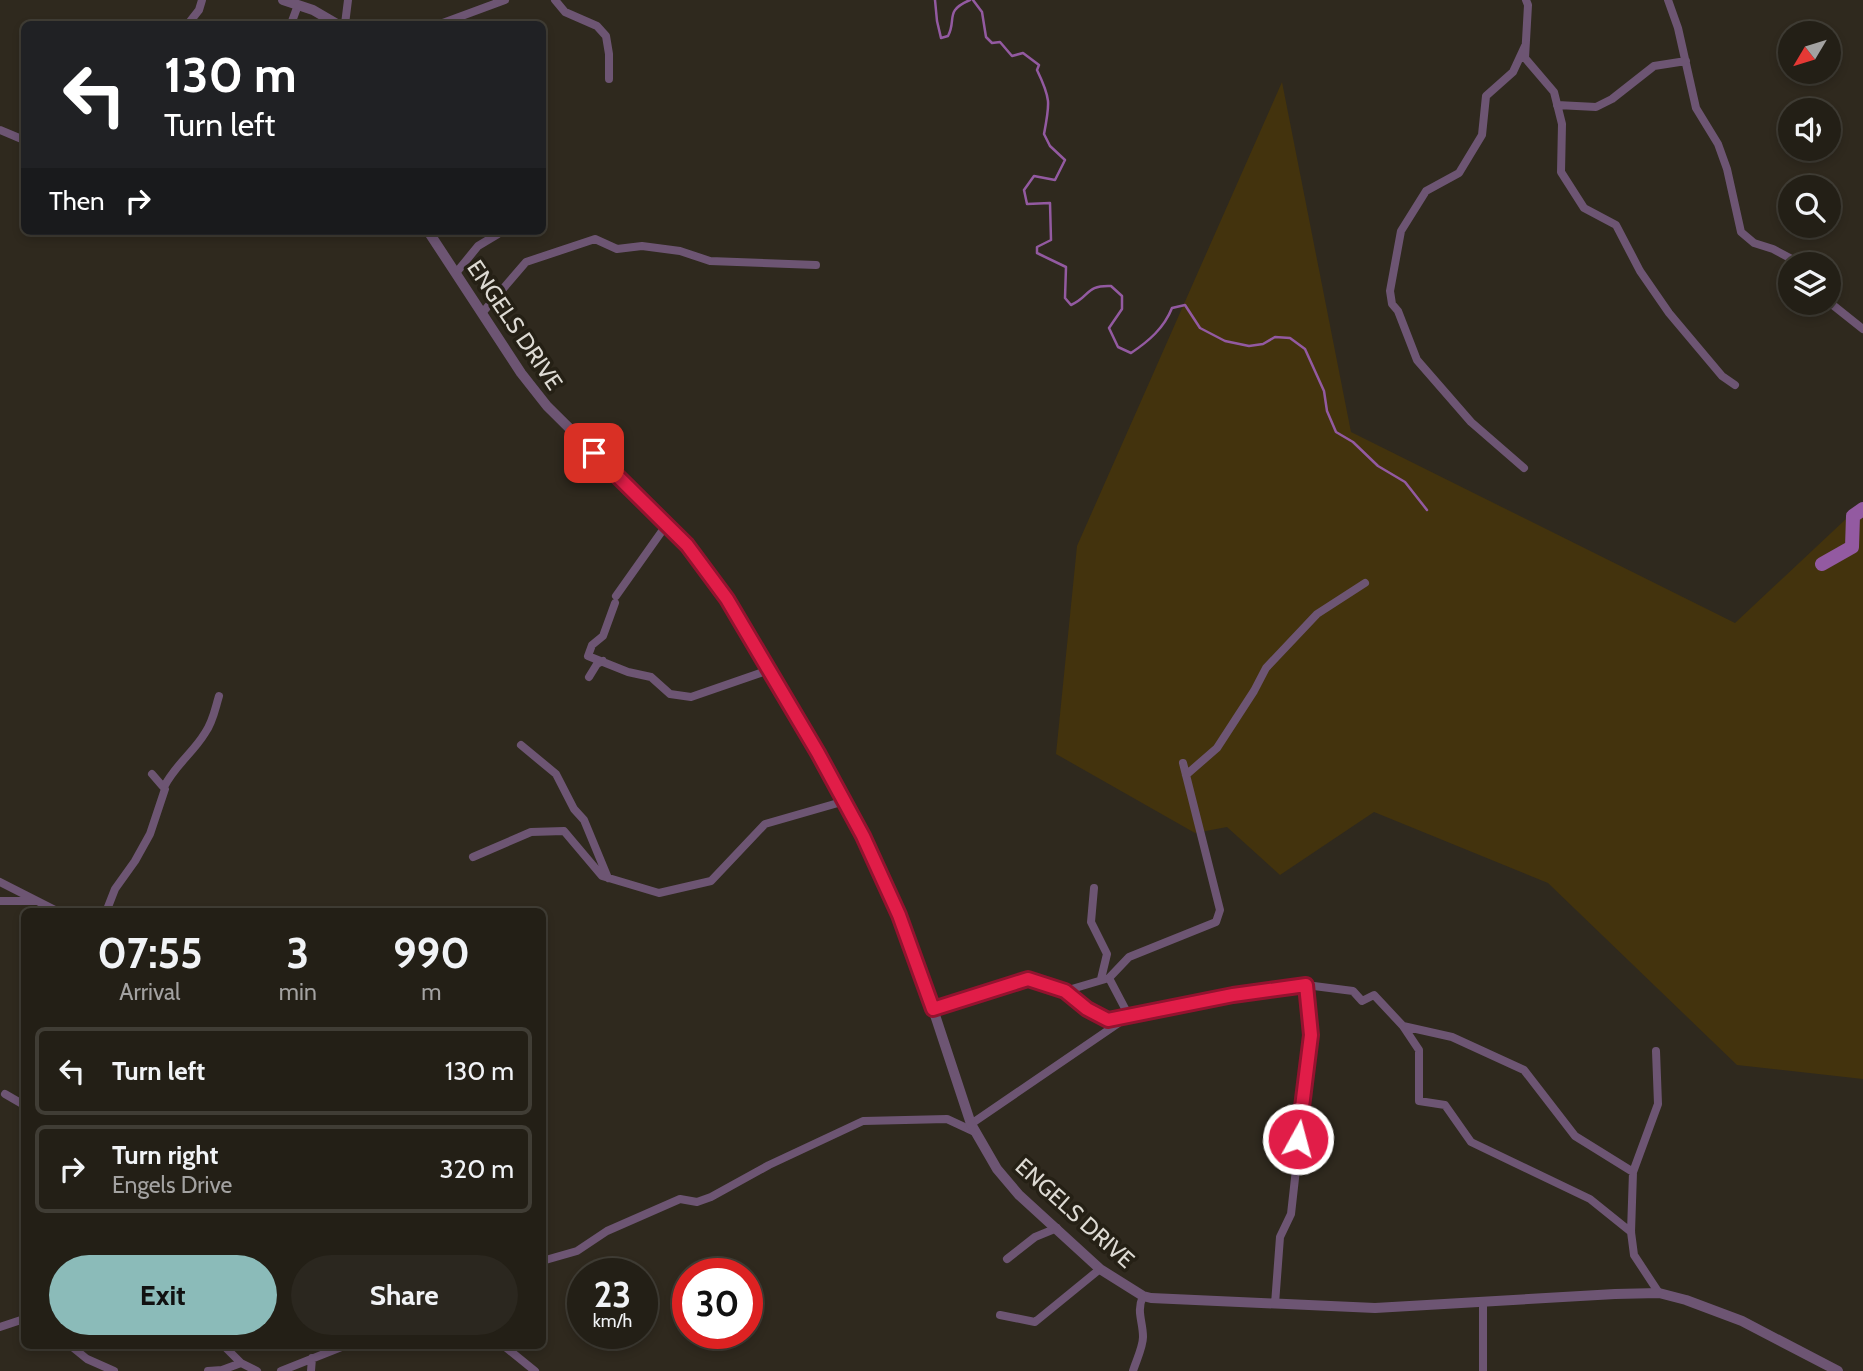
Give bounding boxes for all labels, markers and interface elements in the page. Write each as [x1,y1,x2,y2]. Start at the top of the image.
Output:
north arrow [1778,21,1841,84]
map controls [1778,21,1841,315]
text: 130 m [164,45,297,104]
icon: left [49,49,140,140]
button: sound [1778,98,1841,161]
text: Turn left [164,105,275,144]
button: search [1778,175,1841,238]
icon: right [119,182,157,220]
text: Then [49,185,105,217]
button: layers [1778,252,1841,315]
street label: ENGELS DRIVE [461,255,569,395]
pin [564,423,624,483]
icon: arrive [575,434,613,472]
text: 07:55 [97,927,203,979]
text: 3 [286,927,309,979]
text: 990 [393,927,470,979]
text: Arrival [119,978,181,1006]
text: min [279,978,317,1006]
text: m [421,978,441,1006]
icon: left [53,1052,91,1090]
text: Turn left [112,1055,205,1087]
text: 130 m [445,1055,514,1087]
position arrow [1261,1102,1335,1176]
text: Turn right [112,1139,218,1171]
icon: right [53,1150,91,1188]
street label: ENGELS DRIVE [1010,1152,1140,1274]
text: 320 m [440,1153,514,1185]
text: Engels Drive [112,1171,232,1199]
button: Exit [49,1255,277,1335]
button: Share [291,1255,518,1335]
speed limit sign: 30 [672,1258,763,1349]
text: 23 [594,1273,631,1316]
text: km/h [593,1310,632,1332]

